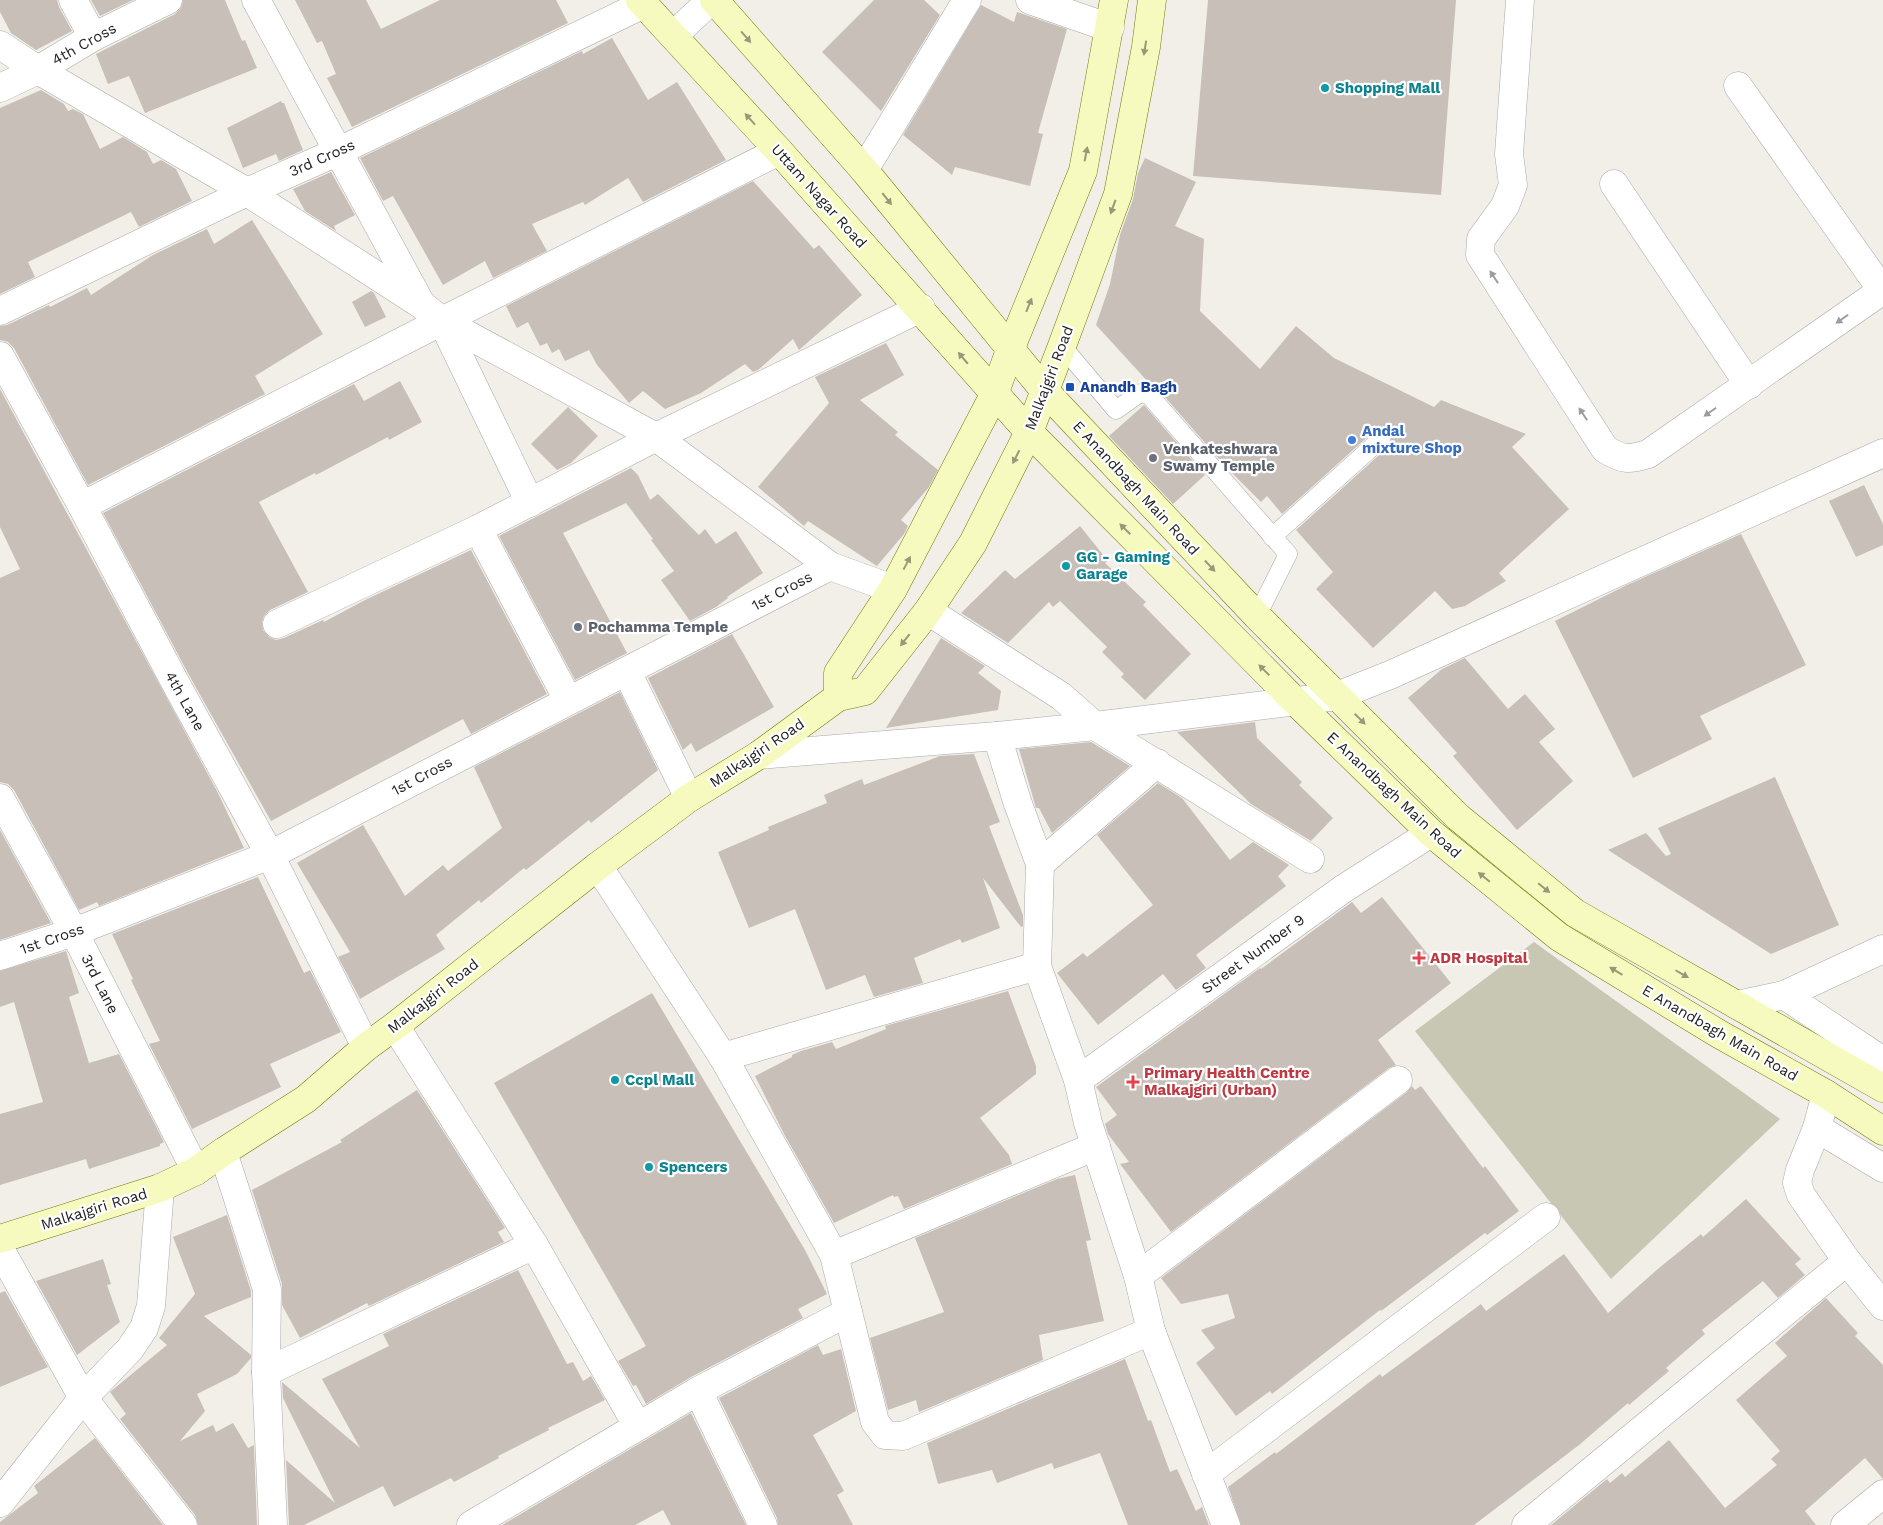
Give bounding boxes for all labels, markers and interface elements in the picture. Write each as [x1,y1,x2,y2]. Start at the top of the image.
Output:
street label: 4th Cross [49,19,119,69]
one-way arrow [740,30,752,42]
one-way arrow [1141,41,1149,57]
place label: Shopping Mall [1335,79,1440,97]
marker: Shopping Mall [1319,82,1331,94]
one-way arrow [744,114,756,126]
street label: 3rd Cross [286,135,358,180]
street label: Uttam Nagar Road [768,140,870,252]
one-way arrow [1083,145,1091,161]
one-way arrow [881,193,892,205]
one-way arrow [1109,200,1116,215]
one-way arrow [1490,271,1499,284]
one-way arrow [1025,298,1033,312]
one-way arrow [1836,313,1849,323]
street label: Malkajgiri Road [1021,323,1077,433]
one-way arrow [957,352,968,365]
place label: Anandh Bagh [1080,378,1177,396]
marker: Anandh Bagh [1064,381,1076,393]
one-way arrow [1578,407,1587,421]
one-way arrow [1703,407,1717,417]
street label: E Anandbagh Main Road [1069,417,1203,559]
place label: Andal mixture Shop [1362,422,1462,457]
marker: Andal mixture Shop [1346,434,1358,446]
place label: Venkateshwara Swamy Temple [1163,440,1278,475]
one-way arrow [1012,449,1020,464]
marker: Venkateshwara Swamy Temple [1147,452,1159,464]
one-way arrow [1119,524,1131,536]
place label: GG - Gaming Garage [1076,548,1171,583]
one-way arrow [903,556,911,570]
marker: GG - Gaming Garage [1060,560,1072,572]
one-way arrow [1204,560,1216,572]
street label: 1st Cross [749,567,816,614]
place label: Pochamma Temple [588,618,729,636]
marker: Pochamma Temple [572,621,584,633]
one-way arrow [900,633,910,647]
one-way arrow [1258,664,1270,676]
street label: 4th Lane [161,668,209,734]
one-way arrow [1354,713,1366,725]
street label: Malkajgiri Road [706,715,808,791]
street label: E Anandbagh Main Road [1323,728,1465,862]
street label: 1st Cross [389,752,456,799]
one-way arrow [1478,871,1491,882]
one-way arrow [1538,883,1551,894]
street label: Street Number 9 [1198,911,1308,997]
street label: 1st Cross [18,920,86,958]
place label: ADR Hospital [1430,949,1528,967]
street label: 3rd Lane [77,951,123,1017]
marker: ADR Hospital [1412,951,1426,965]
street label: Malkajgiri Road [384,955,482,1037]
one-way arrow [1609,967,1622,976]
one-way arrow [1674,970,1689,978]
street label: E Anandbagh Main Road [1639,981,1801,1085]
place label: Primary Health Centre Malkajgiri (Urban) [1144,1064,1310,1099]
place label: Ccpl Mall [625,1071,694,1089]
marker: Ccpl Mall [609,1074,621,1086]
marker: Primary Health Centre Malkajgiri (Urban) [1126,1075,1140,1089]
place label: Spencers [659,1158,728,1176]
marker: Spencers [643,1161,655,1173]
street label: Malkajgiri Road [39,1184,149,1234]

